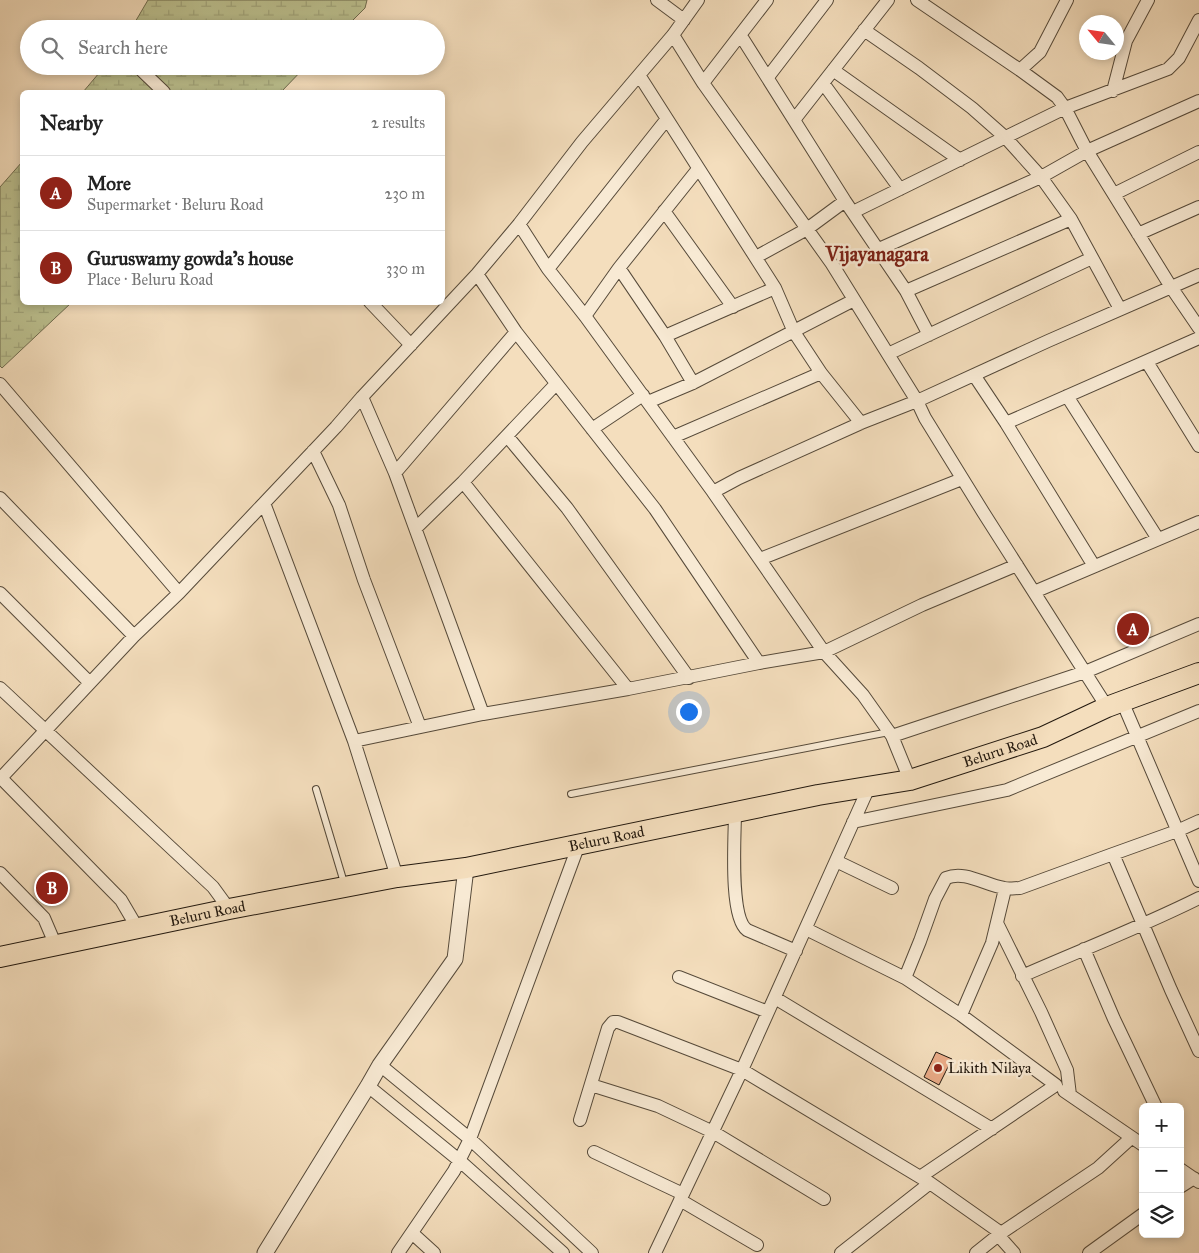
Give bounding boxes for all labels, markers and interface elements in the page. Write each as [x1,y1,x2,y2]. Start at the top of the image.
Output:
north arrow [1079,15,1124,60]
search box [20,20,445,75]
icon: search [38,34,66,62]
text: Search here [78,36,168,59]
text: Nearby [40,110,103,136]
text: 2 results [371,113,425,132]
text: More [87,172,131,195]
text: A [51,184,61,203]
text: 230 m [385,184,425,203]
text: Supermarket · Beluru Road [87,195,264,214]
district label: Vijayanagara [824,242,929,267]
text: Guruswamy gowda's house [87,247,293,270]
text: B [51,259,61,278]
text: 330 m [386,259,425,278]
text: Place · Beluru Road [87,270,213,289]
pin: A [1117,610,1149,648]
your location [676,699,702,725]
street label: Beluru Road [961,730,1040,771]
street label: Beluru Road [567,822,646,856]
pin: B [36,869,68,907]
street label: Beluru Road [168,897,247,930]
place label: Likith Nilaya [948,1059,1032,1077]
marker: Likith Nilaya [932,1062,944,1074]
map controls [1139,1103,1184,1238]
button: + [1139,1103,1184,1148]
button: − [1139,1148,1184,1193]
button: layers [1139,1193,1184,1238]

